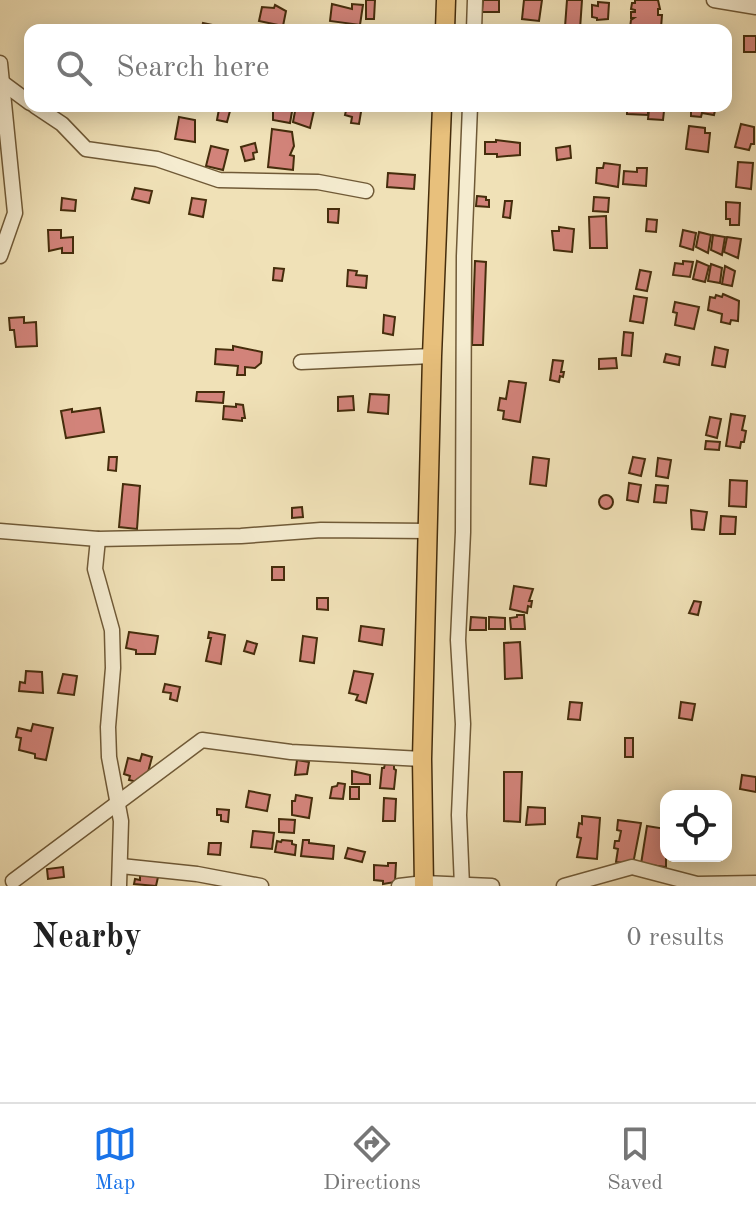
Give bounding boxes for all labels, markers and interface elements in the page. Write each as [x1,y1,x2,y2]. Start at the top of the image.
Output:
search box [24,24,732,112]
icon: search [52,46,96,90]
text: Search here [116,53,270,83]
map controls [660,790,732,862]
button: locate [660,790,732,862]
text: Nearby [32,921,142,955]
text: 0 results [626,925,724,951]
tab: Map [93,1122,137,1197]
tab: Directions [323,1122,421,1197]
tab: Saved [607,1122,663,1197]

